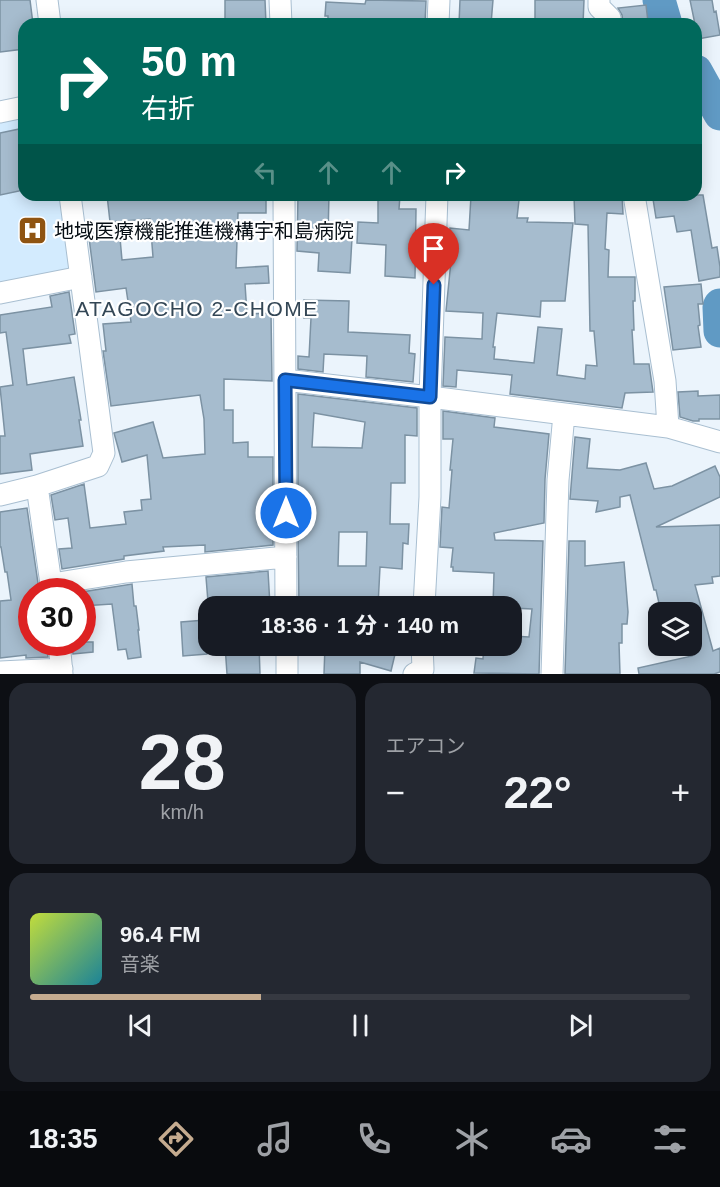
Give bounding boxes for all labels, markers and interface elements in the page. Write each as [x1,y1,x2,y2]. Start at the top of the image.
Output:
text: 50 m [141,38,237,85]
icon: right [42,42,120,120]
text: 右折 [141,94,195,124]
icon: left [249,156,282,189]
icon: ahead [312,156,345,189]
icon: ahead [375,156,408,189]
icon: right [438,156,471,189]
hospital icon: 地域医療機能推進機構宇和島病院 [17,215,49,247]
place label: 地域医療機能推進機構宇和島病院 [54,220,354,242]
pin [408,223,459,285]
icon: arrive [417,232,450,265]
district label: ATAGOCHO 2-CHOME [75,297,319,320]
position arrow [254,481,318,545]
speed limit sign: 30 [18,578,96,656]
map controls [648,602,702,656]
button: layers [648,602,702,656]
text: 18:36 · 1 分 · 140 m [261,613,459,638]
text: 28 [139,718,226,806]
text: エアコン [386,735,466,757]
text: 22° [504,767,572,818]
text: − [386,774,405,811]
text: + [671,774,690,811]
text: km/h [161,801,204,823]
text: 96.4 FM [120,922,201,947]
text: 音楽 [120,953,160,975]
icon: previous [124,1009,157,1042]
icon: pause [344,1009,377,1042]
icon: next [564,1009,597,1042]
icon: directions [155,1118,197,1160]
icon: music [254,1118,296,1160]
icon: phone [353,1118,395,1160]
icon: climate [451,1118,493,1160]
icon: car [550,1118,592,1160]
icon: filters [649,1118,691,1160]
text: 18:35 [28,1124,98,1154]

